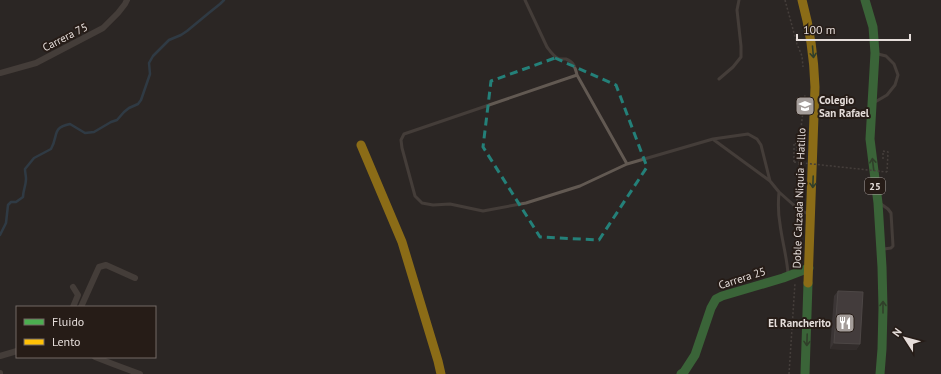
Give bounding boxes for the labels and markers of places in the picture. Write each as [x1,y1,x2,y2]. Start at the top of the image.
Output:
place label: Colegio San Rafael [819,93,870,120]
school or university icon: Colegio San Rafael [794,95,816,117]
restaurant icon: El Rancherito [834,312,856,334]
place label: El Rancherito [768,316,831,330]

